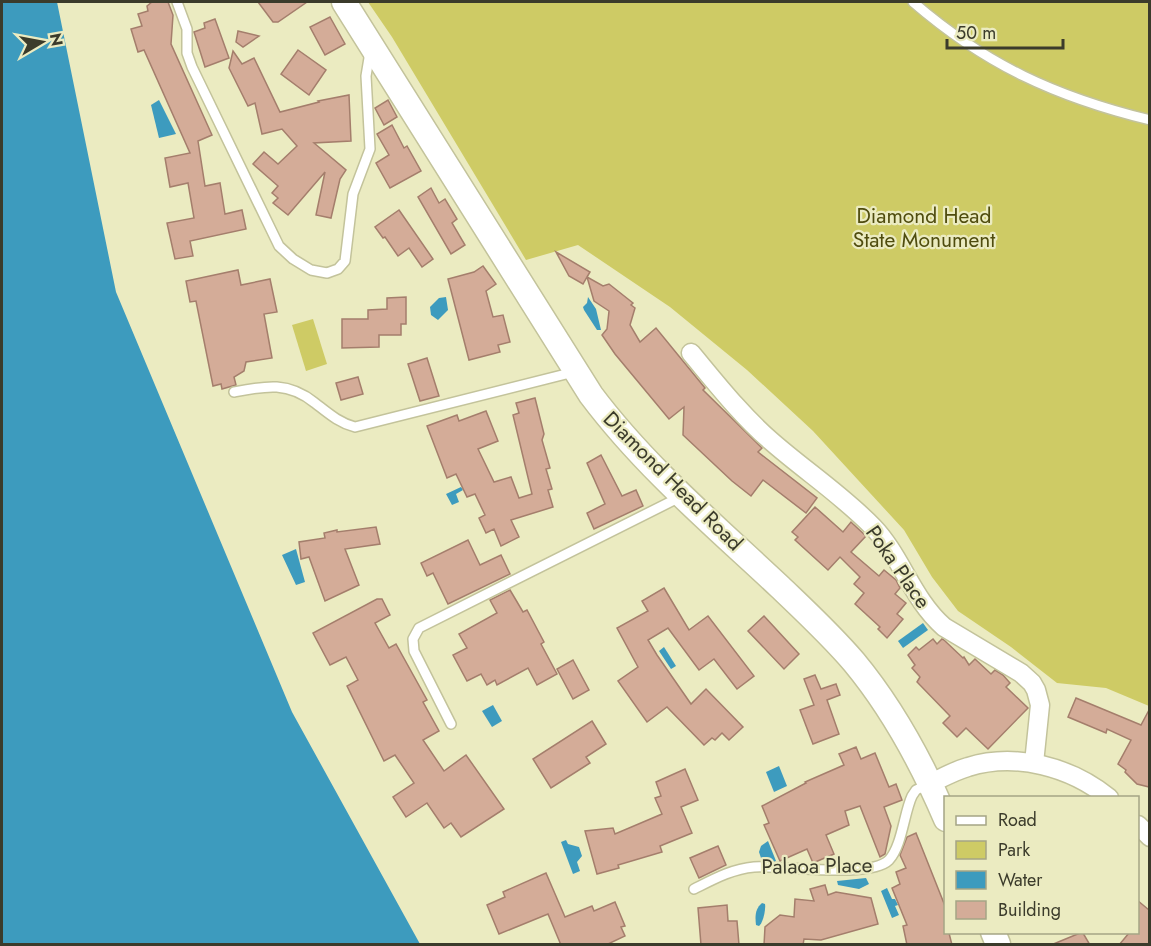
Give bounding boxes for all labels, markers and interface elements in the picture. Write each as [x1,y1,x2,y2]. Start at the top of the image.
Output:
north arrow [12,12,72,72]
scale bar [947,12,1062,50]
text: 50 m [956,20,996,46]
text: N [44,31,69,48]
park label: Diamond Head State Monument [853,201,995,255]
street label: Diamond Head Road [596,404,750,558]
street label: Poka Place [858,519,938,615]
legend [944,796,1139,934]
text: Road [998,807,1037,833]
text: Park [998,837,1030,863]
street label: Palaoa Place [761,850,873,882]
text: Water [998,867,1043,893]
text: Building [998,897,1061,923]

